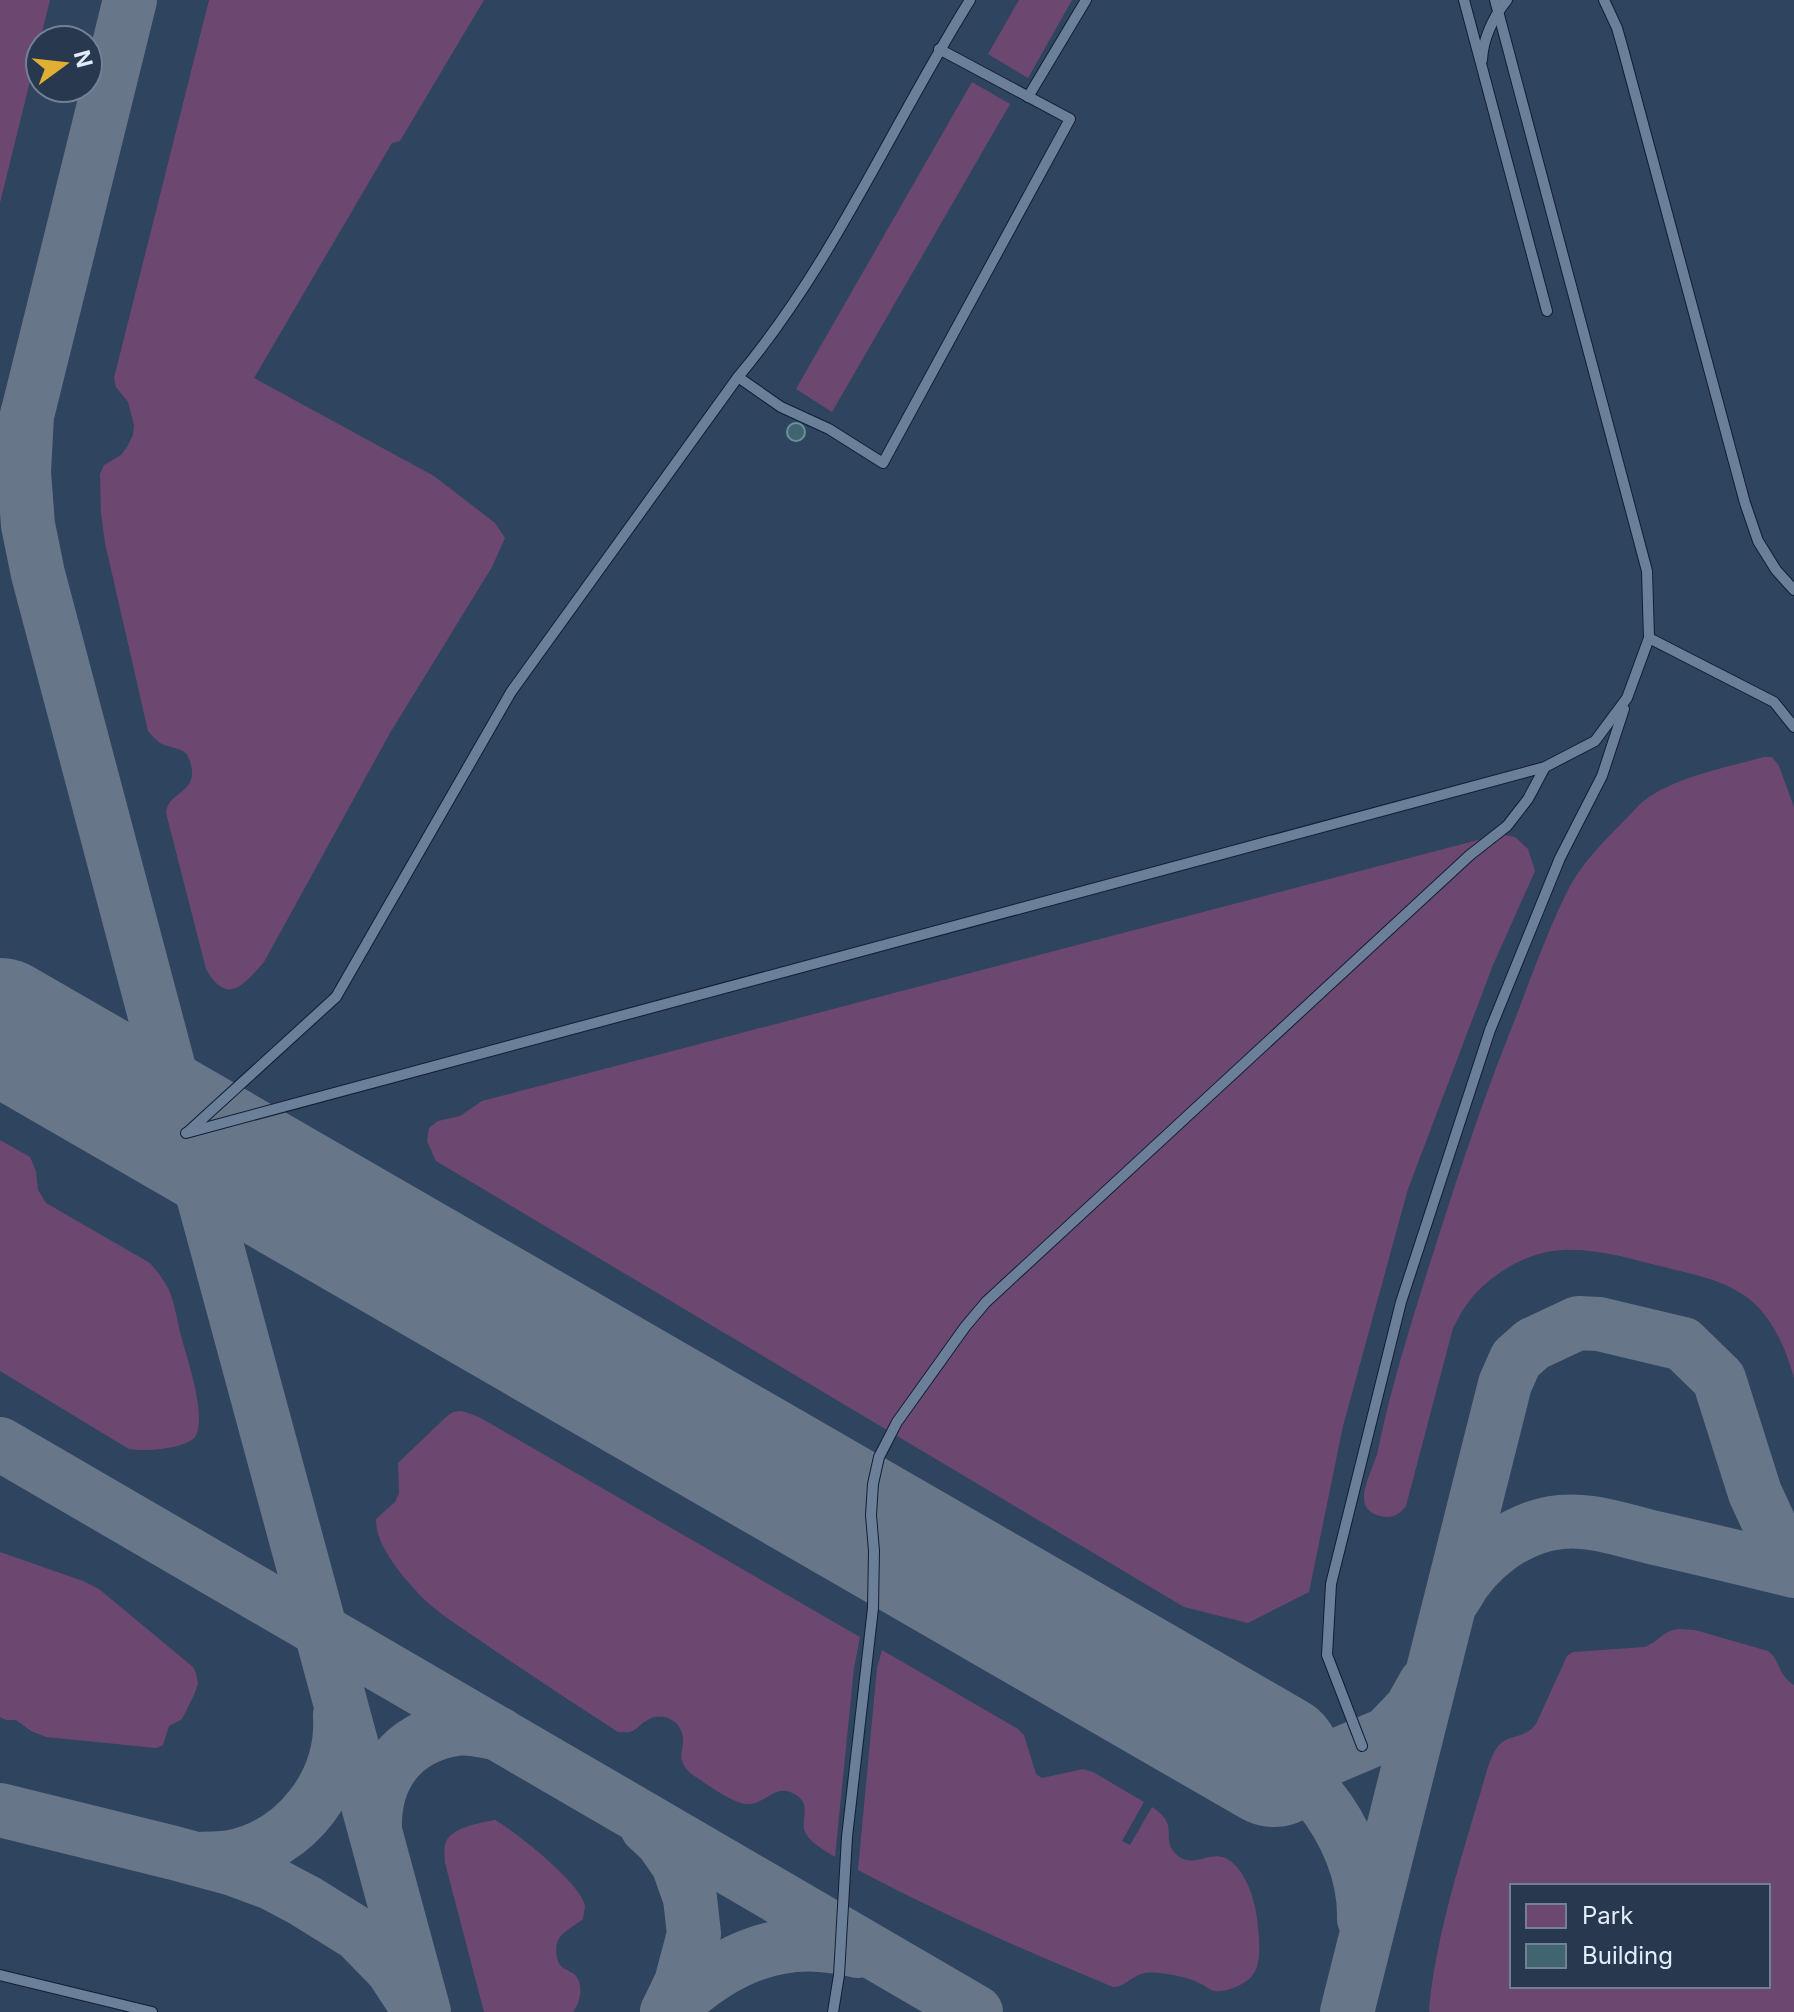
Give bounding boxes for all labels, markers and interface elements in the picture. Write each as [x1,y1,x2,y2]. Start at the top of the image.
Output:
north arrow [24,24,104,104]
text: N [69,47,98,70]
legend [1510,1884,1770,1988]
text: Park [1582,1901,1633,1930]
text: Building [1582,1941,1673,1970]

